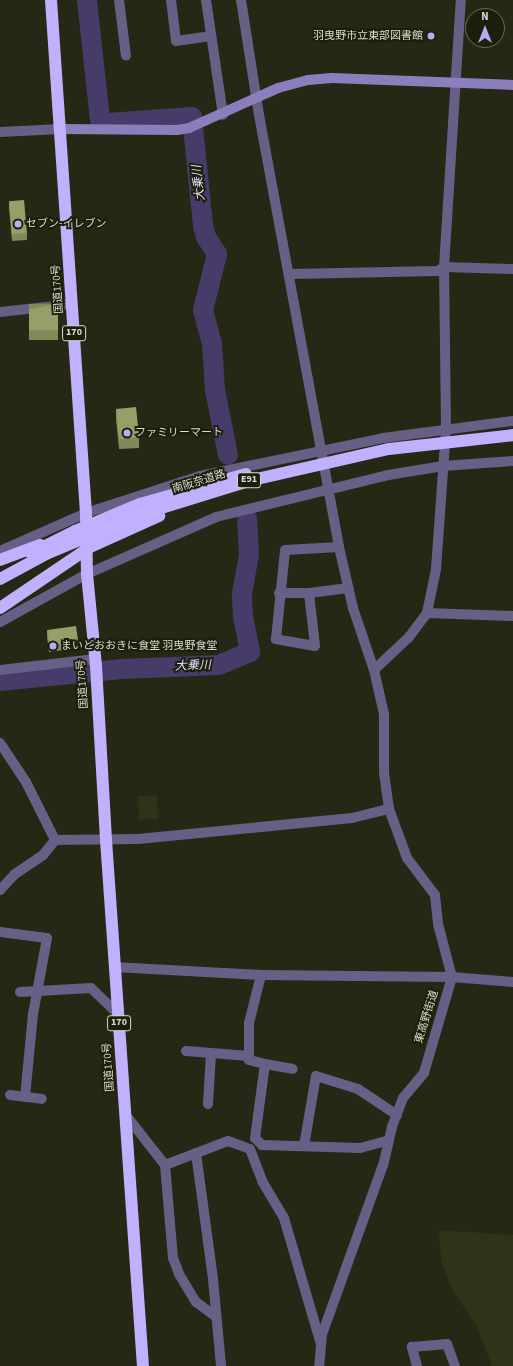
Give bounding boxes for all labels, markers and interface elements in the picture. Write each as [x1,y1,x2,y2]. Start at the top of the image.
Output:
north arrow [465,8,505,48]
text: N [481,9,489,24]
place label: 羽曳野市立東部図書館 [313,29,423,43]
marker: 羽曳野市立東部図書館 [426,31,436,41]
water label: 大乗川 [190,164,208,202]
place label: セブン-イレブン [26,217,106,231]
marker: セブン-イレブン [13,219,23,229]
street label: 国道170号 [50,264,66,314]
road number: 170 [62,325,86,341]
place label: ファミリーマート [135,426,223,440]
marker: ファミリーマート [122,428,132,438]
street label: 南阪奈道路 [171,468,227,496]
road number: E91 [236,472,262,488]
place label: まいどおおきに食堂 羽曳野食堂 [61,639,217,653]
marker: まいどおおきに食堂 羽曳野食堂 [48,641,58,651]
water label: 大乗川 [175,658,211,674]
street label: 国道170号 [75,659,91,709]
street label: 東高野街道 [413,989,441,1045]
road number: 170 [107,1015,131,1031]
street label: 国道170号 [101,1042,117,1092]

